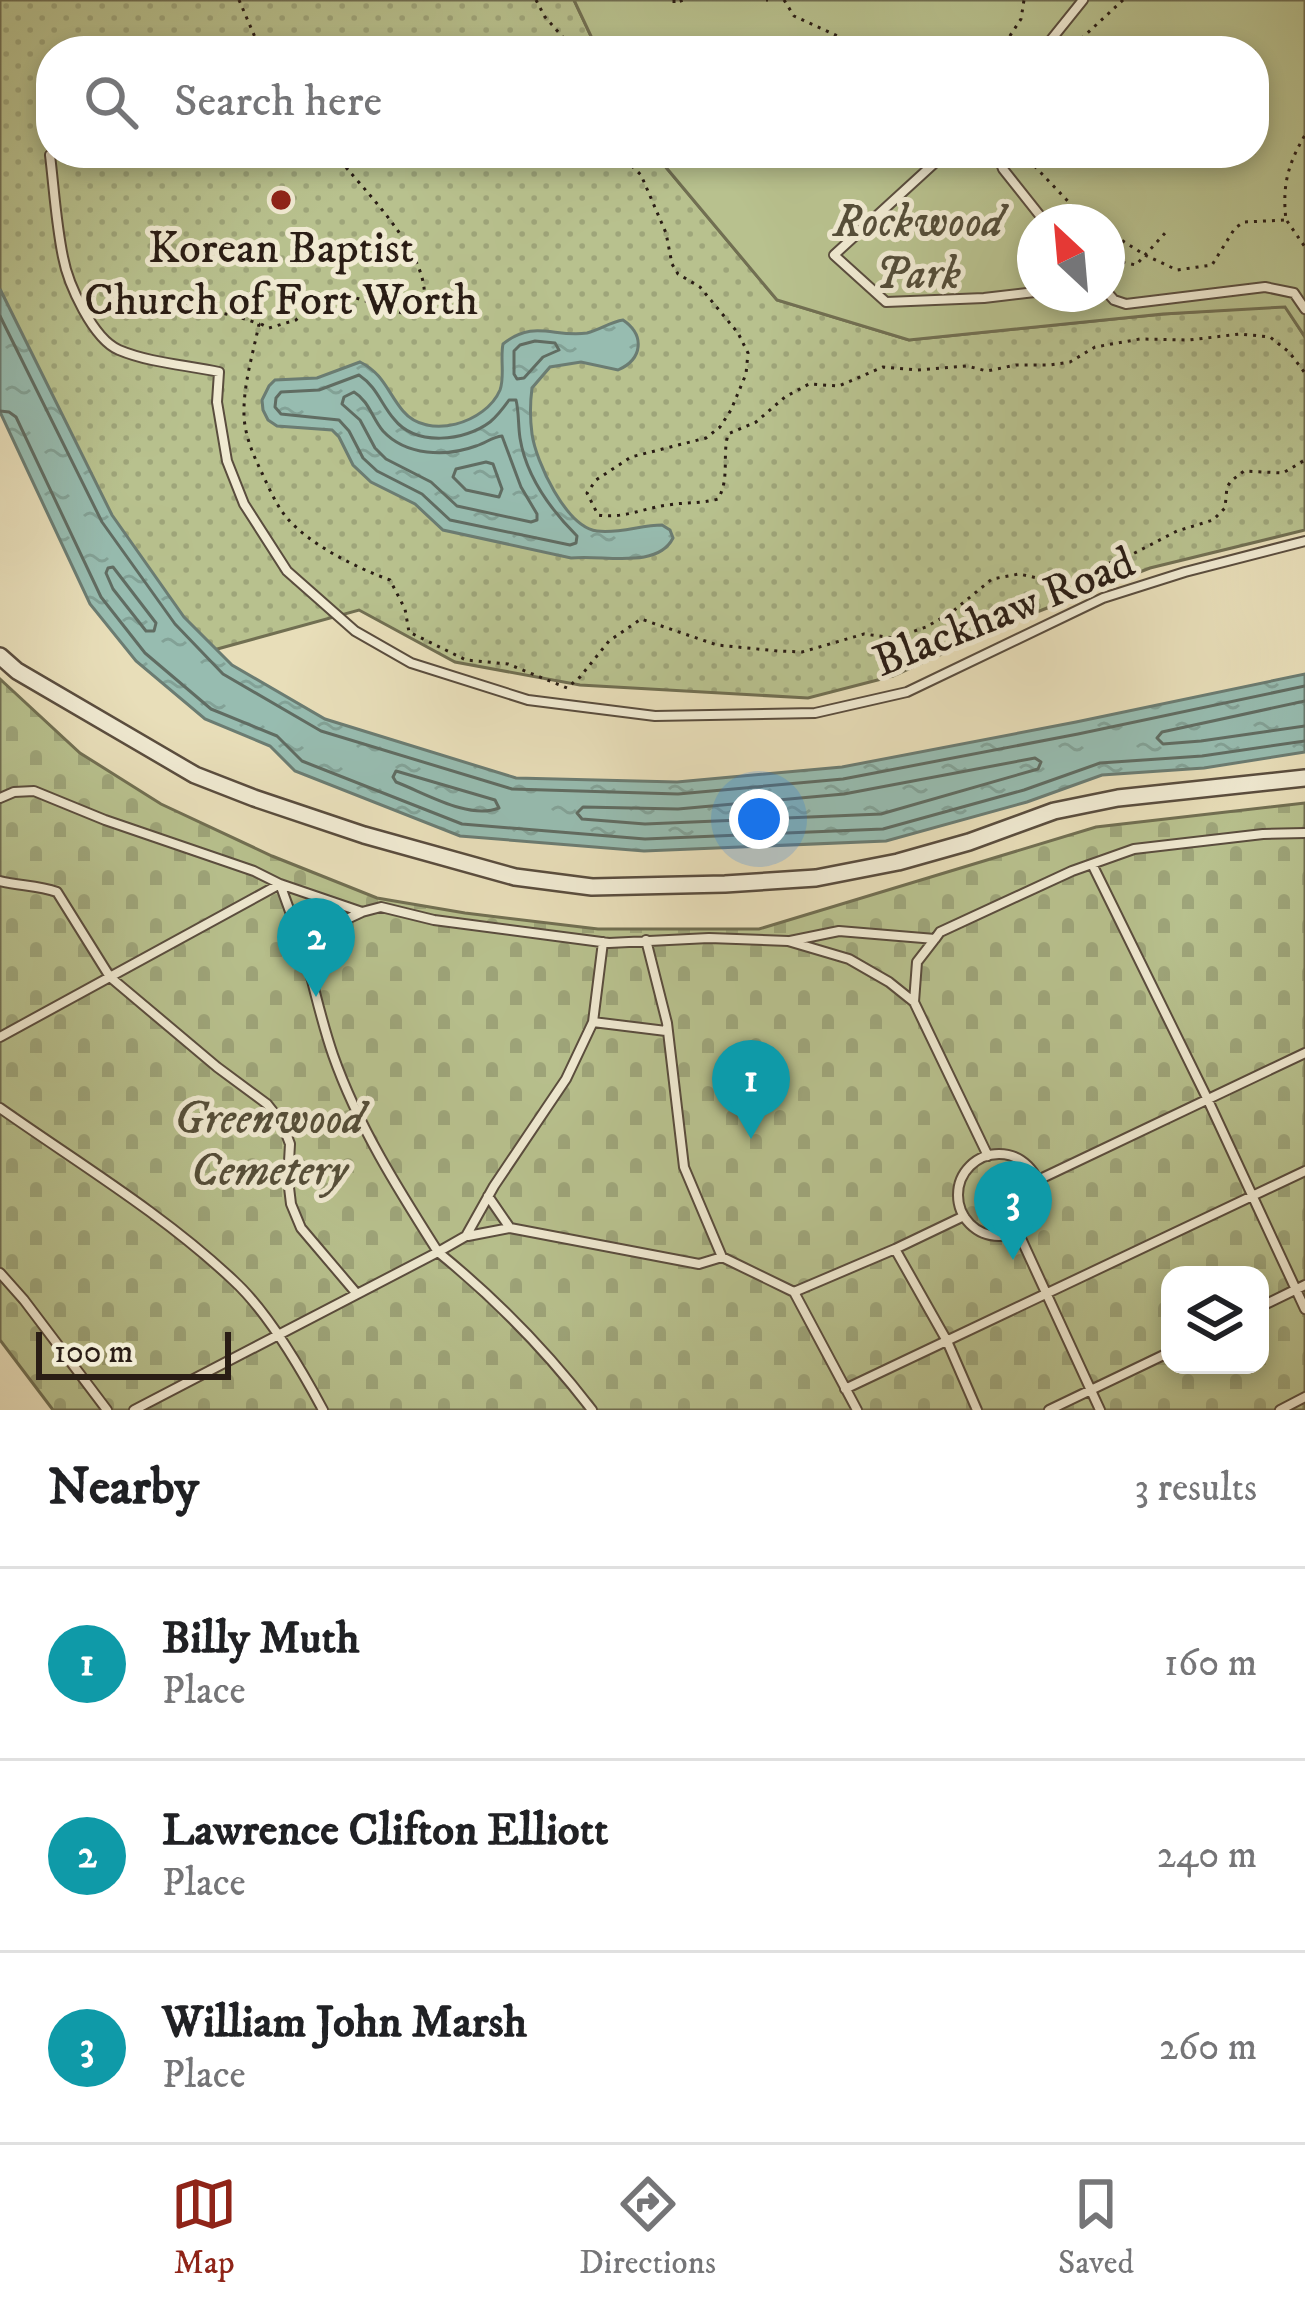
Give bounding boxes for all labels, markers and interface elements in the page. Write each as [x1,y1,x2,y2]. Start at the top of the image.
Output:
search box [36,36,1269,168]
icon: search [78,69,144,135]
text: Search here [174,74,382,130]
marker: Korean Baptist Church of Fort Worth [268,187,294,213]
park label: Rockwood Park [832,195,1010,303]
north arrow [1017,204,1125,312]
place label: Korean Baptist Church of Fort Worth [84,221,478,329]
street label: Blackhaw Road [865,535,1143,691]
your location [729,789,789,849]
pin: 2 [277,898,355,997]
pin: 1 [712,1040,790,1139]
park label: Greenwood Cemetery [174,1092,371,1200]
pin: 3 [974,1161,1052,1260]
map controls [1161,1266,1269,1374]
button: layers [1161,1266,1269,1374]
scale bar [36,1326,231,1379]
text: 100 m [54,1332,133,1373]
text: Nearby [48,1456,199,1520]
text: 3 results [1134,1464,1257,1513]
text: Billy Muth [162,1611,360,1667]
text: 1 [80,1639,94,1688]
text: 160 m [1164,1639,1257,1688]
text: Place [162,1667,246,1716]
text: Lawrence Clifton Elliott [162,1803,609,1859]
text: 2 [77,1831,97,1880]
text: 240 m [1157,1831,1257,1880]
text: Place [162,1859,246,1908]
text: William John Marsh [162,1995,527,2051]
text: 3 [80,2023,94,2072]
text: 260 m [1159,2023,1257,2072]
text: Place [162,2051,246,2100]
tab: Map [171,2171,237,2284]
tab: Directions [579,2171,716,2284]
tab: Saved [1058,2171,1134,2284]

